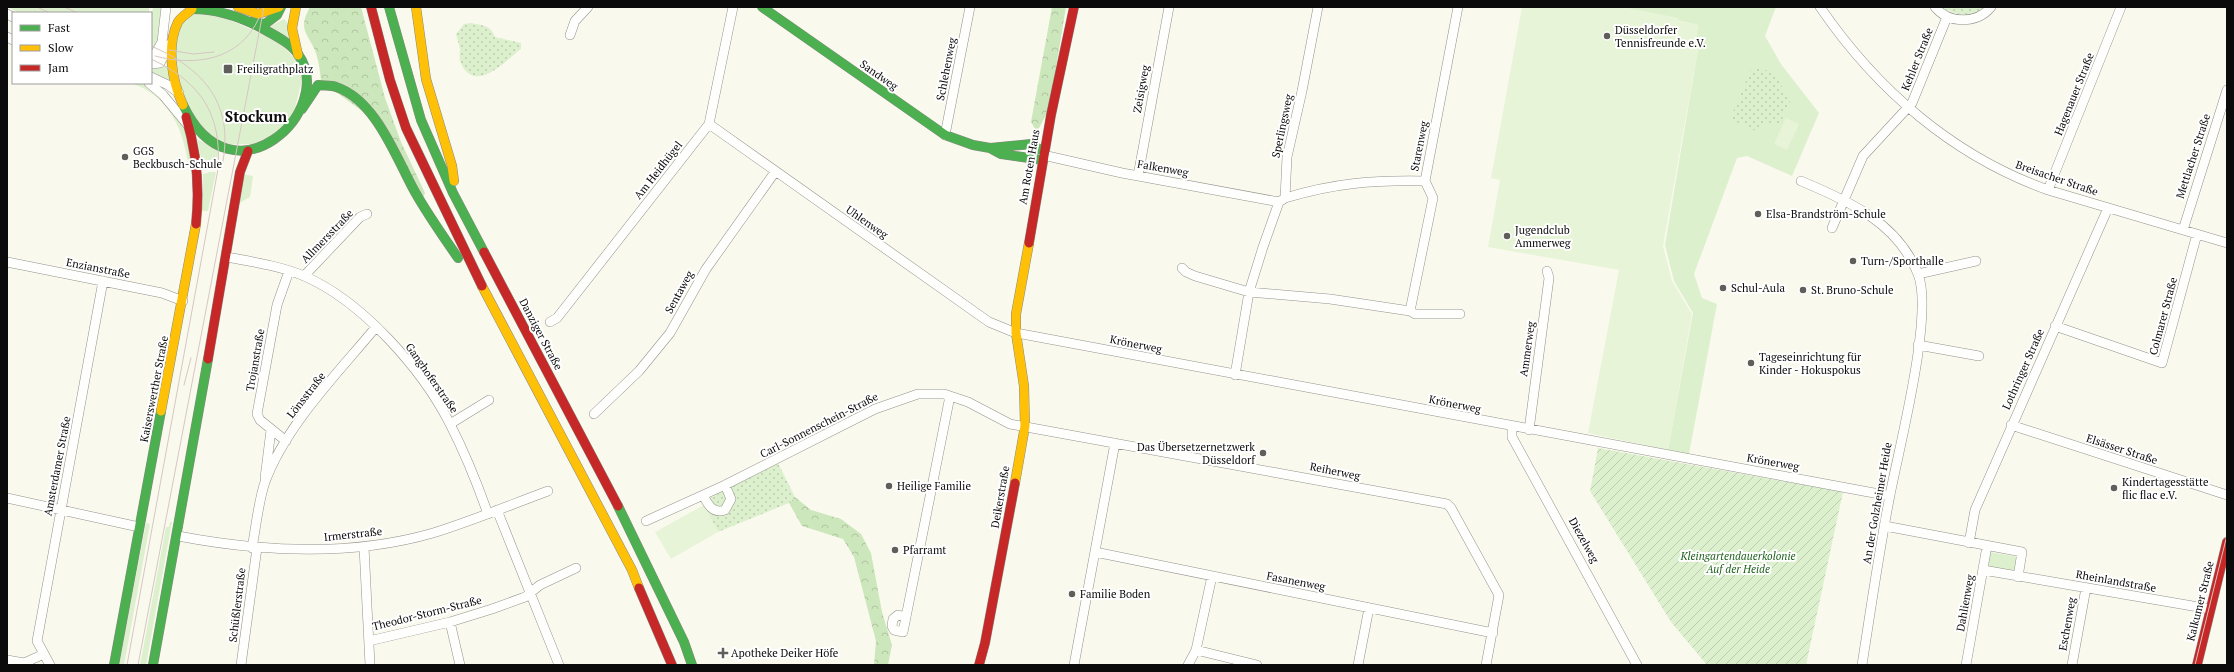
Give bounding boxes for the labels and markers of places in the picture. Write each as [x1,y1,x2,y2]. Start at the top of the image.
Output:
place label: Düsseldorfer Tennisfreunde e.V. [1615,23,1706,50]
marker: Düsseldorfer Tennisfreunde e.V. [1602,31,1612,41]
place label: Freiligrathplatz [237,62,313,76]
marker: Freiligrathplatz [222,63,234,75]
place label: GGS Beckbusch-Schule [133,144,223,171]
marker: GGS Beckbusch-Schule [120,152,130,162]
place label: Elsa-Brandström-Schule [1766,207,1886,221]
marker: Elsa-Brandström-Schule [1753,209,1763,219]
place label: Jugendclub Ammerweg [1515,223,1571,250]
marker: Jugendclub Ammerweg [1502,231,1512,241]
place label: Turn-/Sporthalle [1861,254,1944,268]
marker: Turn-/Sporthalle [1848,256,1858,266]
place label: Schul-Aula [1731,281,1785,295]
marker: Schul-Aula [1718,283,1728,293]
place label: St. Bruno-Schule [1811,283,1894,297]
marker: St. Bruno-Schule [1798,285,1808,295]
place label: Tageseinrichtung für Kinder - Hokuspokus [1759,350,1862,377]
marker: Tageseinrichtung für Kinder - Hokuspokus [1746,358,1756,368]
place label: Das Übersetzernetzwerk Düsseldorf [1137,440,1256,467]
marker: Das Übersetzernetzwerk Düsseldorf [1258,448,1268,458]
place label: Kindertagesstätte flic flac e.V. [2122,475,2209,502]
place label: Heilige Familie [897,479,971,493]
marker: Heilige Familie [884,481,894,491]
marker: Kindertagesstätte flic flac e.V. [2109,483,2119,493]
place label: Pfarramt [903,543,946,557]
marker: Pfarramt [890,545,900,555]
place label: Familie Boden [1080,587,1151,601]
marker: Familie Boden [1067,589,1077,599]
place label: Apotheke Deiker Höfe [731,646,839,660]
marker: Apotheke Deiker Höfe [718,648,728,658]

